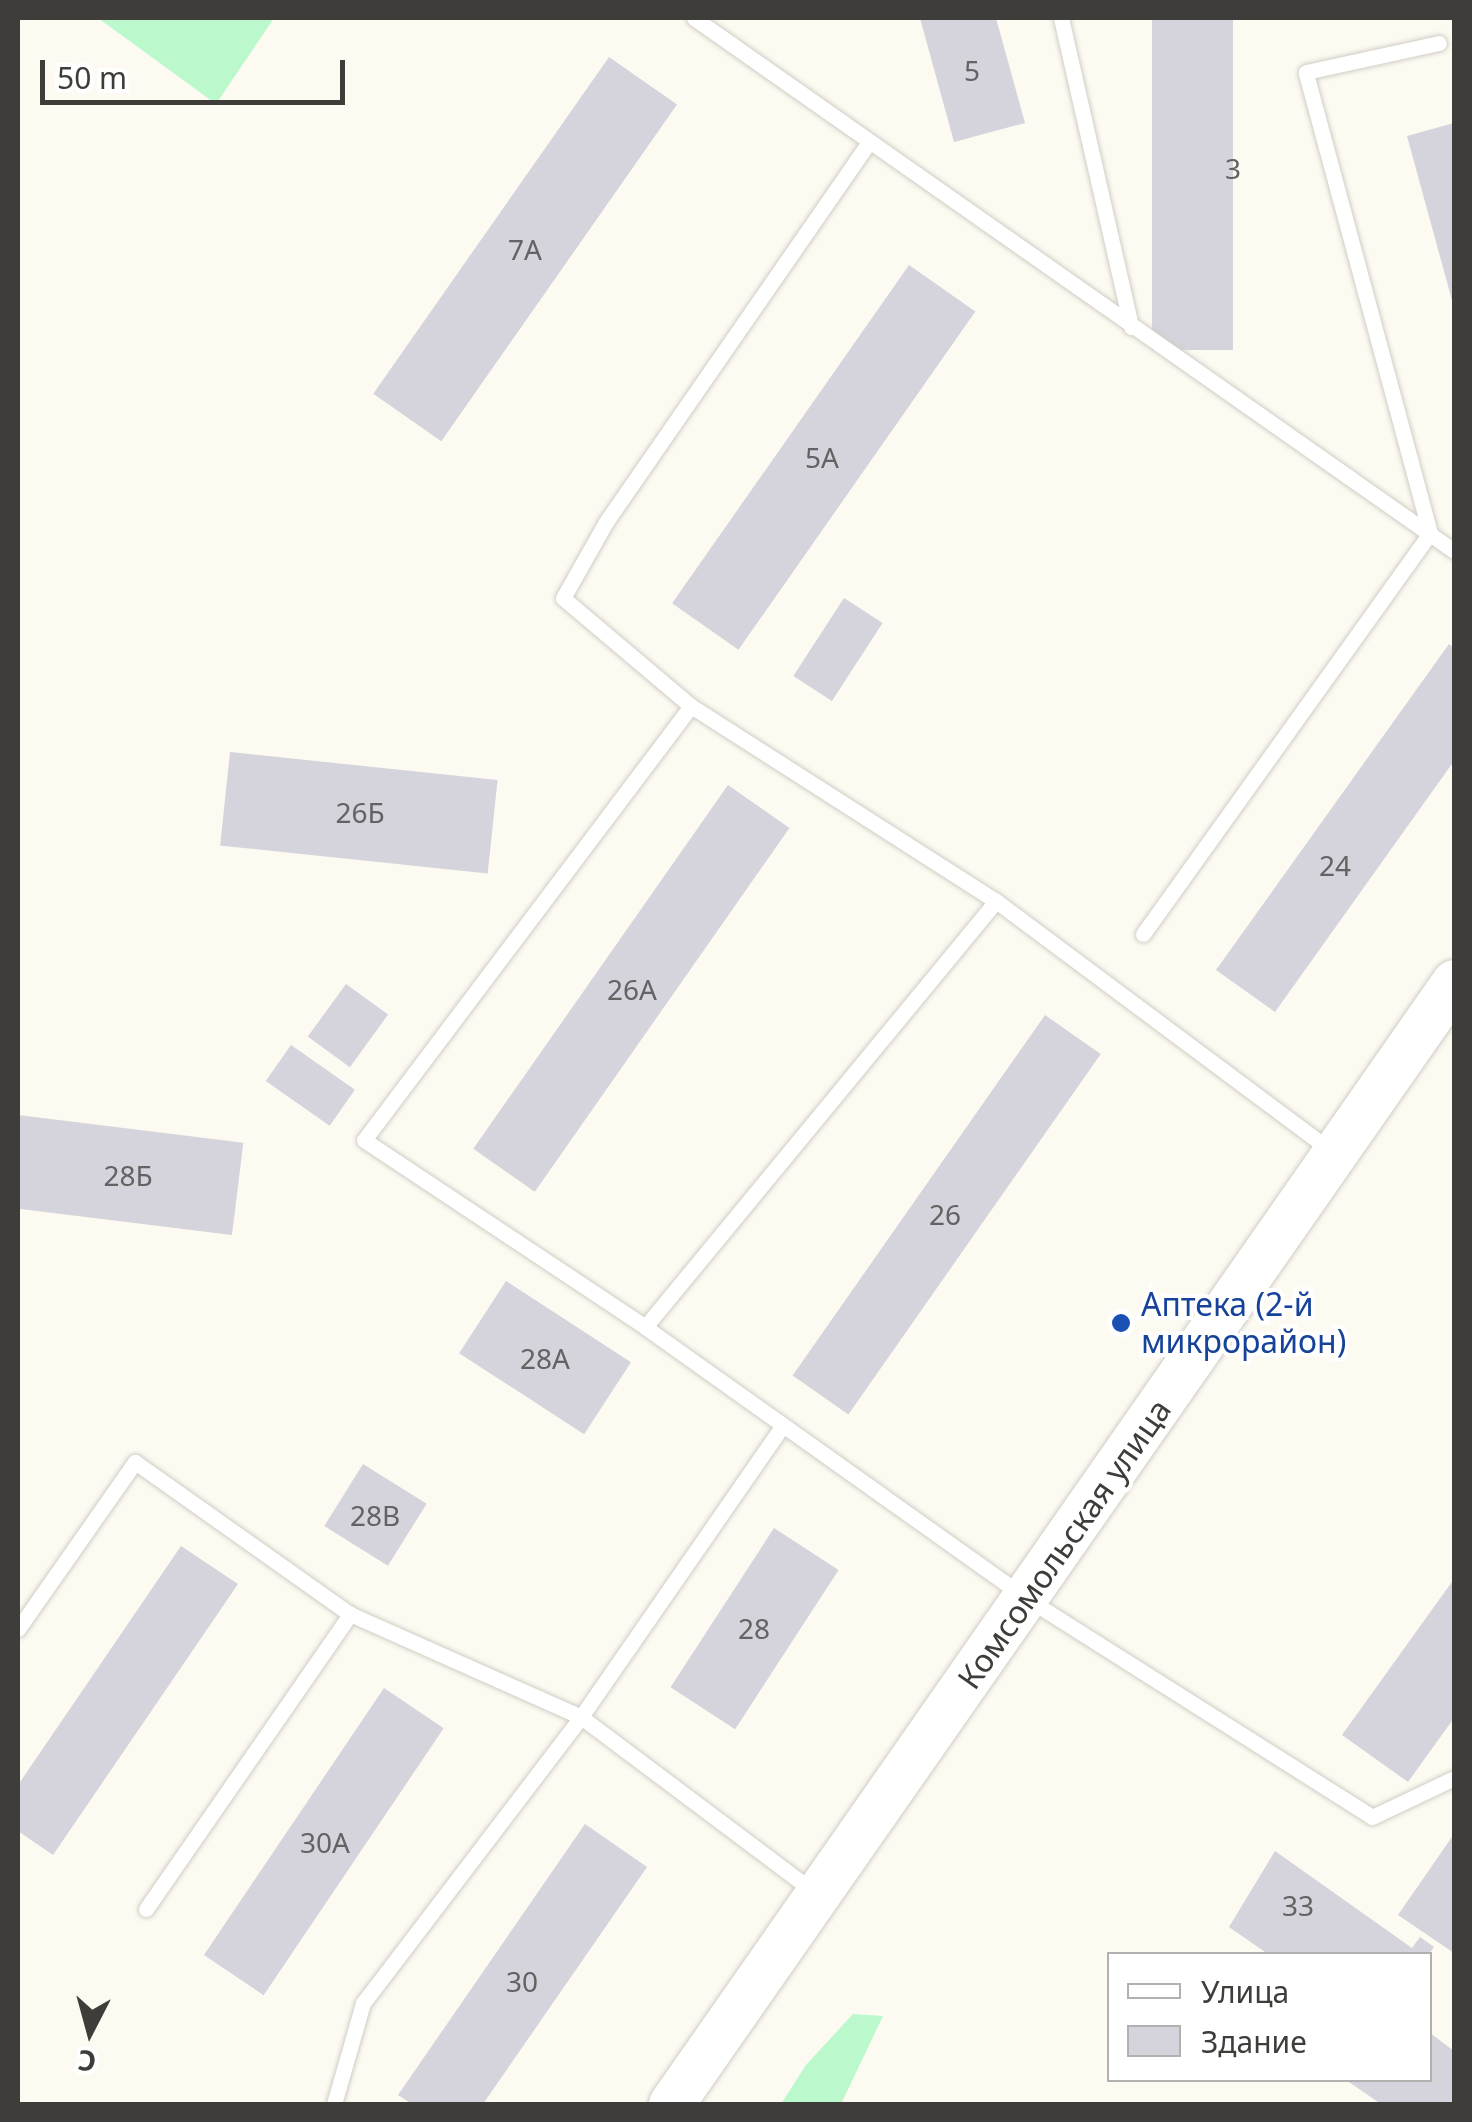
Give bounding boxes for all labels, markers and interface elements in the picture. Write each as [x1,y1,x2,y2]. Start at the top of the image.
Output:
scale bar [45,40,350,102]
house number: 5 [964,53,980,87]
text: 50 m [57,57,127,98]
house number: 3 [1225,151,1241,185]
house number: 7А [508,232,542,266]
house number: 5А [805,440,839,474]
house number: 26Б [335,795,385,829]
house number: 24 [1319,848,1351,882]
house number: 26А [607,972,657,1006]
house number: 28Б [103,1158,153,1192]
house number: 26 [929,1197,961,1231]
place label: Аптека (2-й микрорайон) [1141,1286,1346,1361]
marker: Аптека (2-й микрорайон) [1110,1312,1132,1334]
house number: 28А [520,1341,570,1375]
street label: Комсомольская улица [949,1392,1179,1696]
house number: 28В [350,1498,400,1532]
house number: 28 [738,1611,770,1645]
house number: 30А [300,1825,350,1859]
house number: 33 [1282,1888,1314,1922]
legend [1107,1952,1432,2082]
house number: 30 [506,1964,538,1998]
text: Улица [1201,1971,1289,2012]
north arrow [40,1982,140,2082]
text: Здание [1201,2021,1307,2062]
text: С [76,2042,98,2082]

